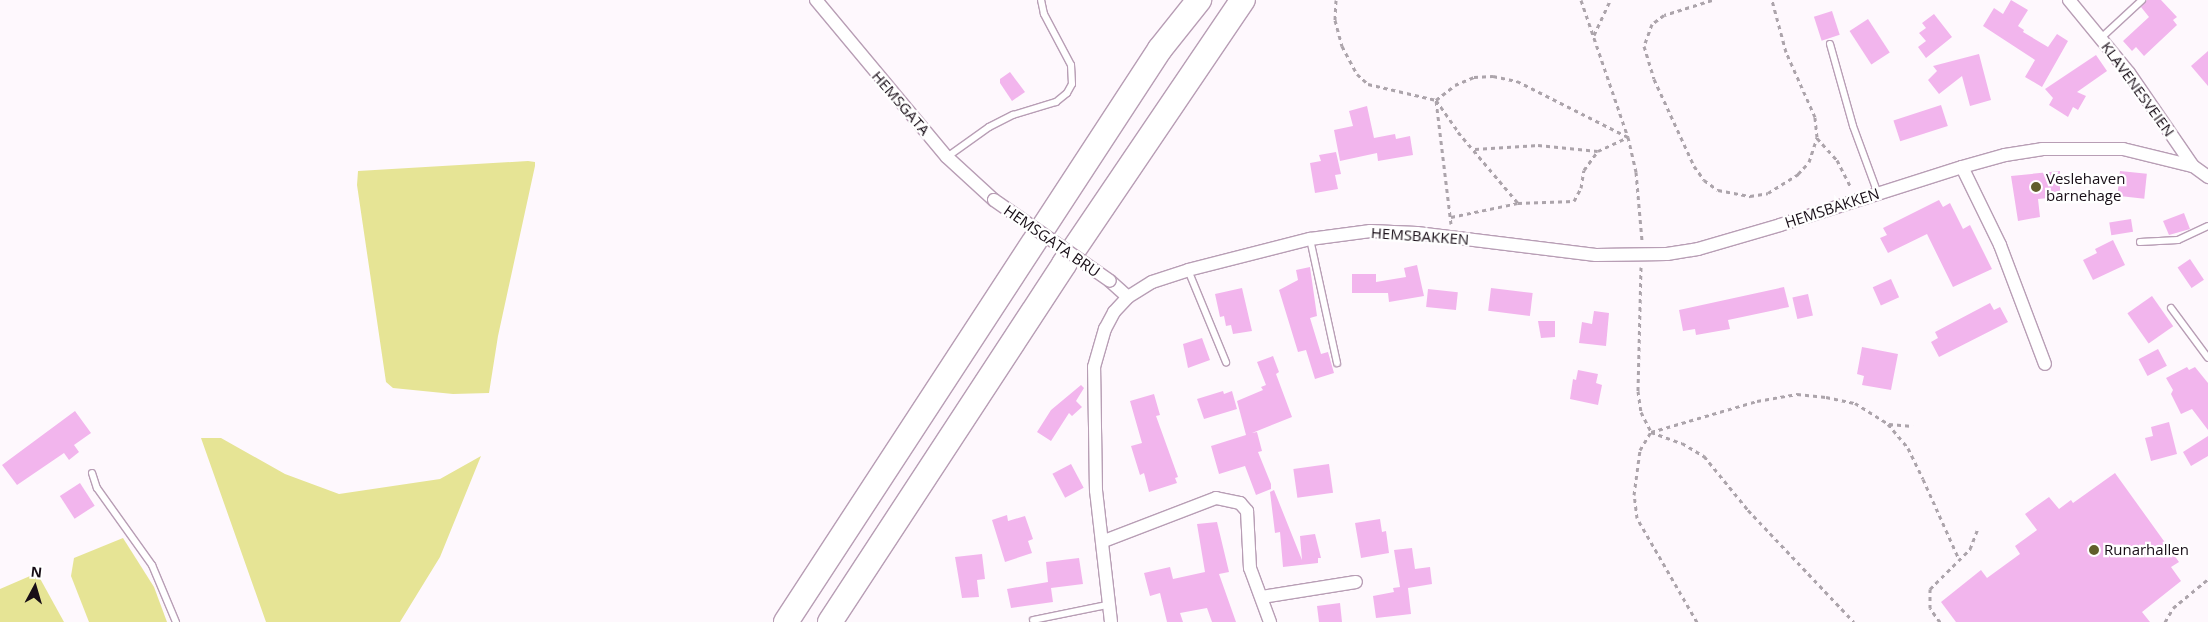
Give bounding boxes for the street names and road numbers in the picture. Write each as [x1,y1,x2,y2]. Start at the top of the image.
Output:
street label: KLAVENESVEIEN [2098,38,2178,140]
street label: HEMSGATA [868,67,934,139]
street label: HEMSBAKKEN [1782,184,1882,232]
street label: HEMSGATA BRU [1001,201,1103,281]
street label: HEMSBAKKEN [1370,224,1470,248]

